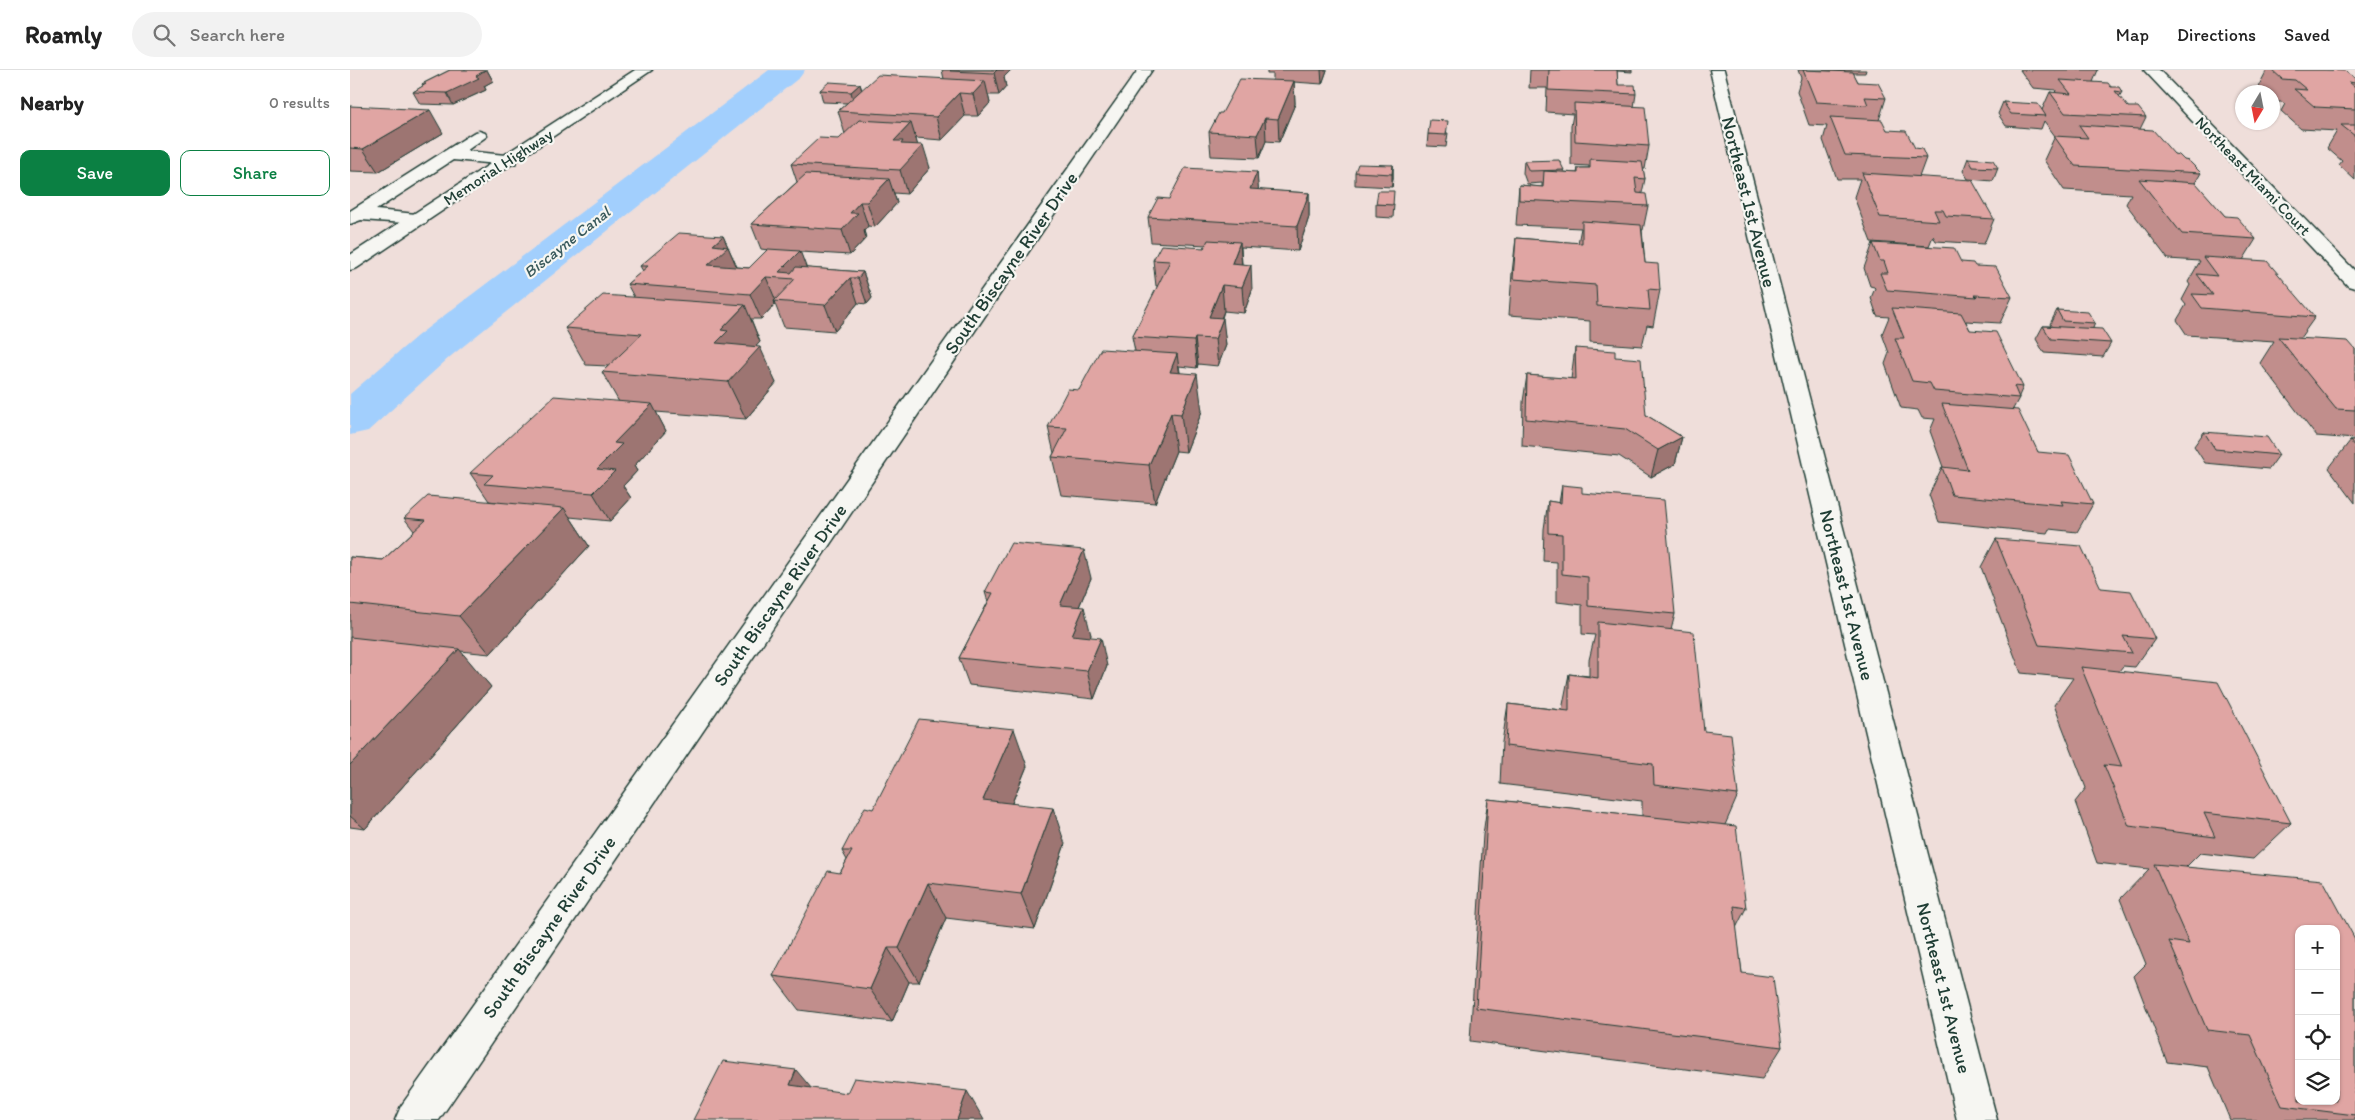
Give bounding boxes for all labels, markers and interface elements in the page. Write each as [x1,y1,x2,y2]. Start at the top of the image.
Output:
search box [132,12,482,57]
text: Roamly [25,20,102,49]
icon: search [150,21,178,49]
text: Search here [190,23,285,46]
text: Map [2116,24,2149,46]
text: Directions [2177,24,2256,46]
text: Saved [2284,24,2330,46]
north arrow [2235,85,2280,130]
text: Nearby [20,90,84,115]
text: 0 results [269,93,330,112]
street label: Northeast Miami Court [2191,113,2315,239]
street label: Northeast 1st Avenue [1717,114,1781,290]
street label: Memorial Highway [440,124,557,209]
button: Save [20,150,170,196]
button: Share [180,150,330,196]
street label: South Biscayne River Drive [939,167,1083,359]
water label: Biscayne Canal [520,202,615,282]
street label: South Biscayne River Drive [708,499,852,691]
street label: Northeast 1st Avenue [1815,507,1879,683]
street label: South Biscayne River Drive [477,831,621,1023]
street label: Northeast 1st Avenue [1912,900,1976,1076]
map controls [2295,925,2340,1105]
button: + [2295,925,2340,970]
button: − [2295,970,2340,1015]
button: locate [2295,1015,2340,1060]
button: layers [2295,1060,2340,1105]

